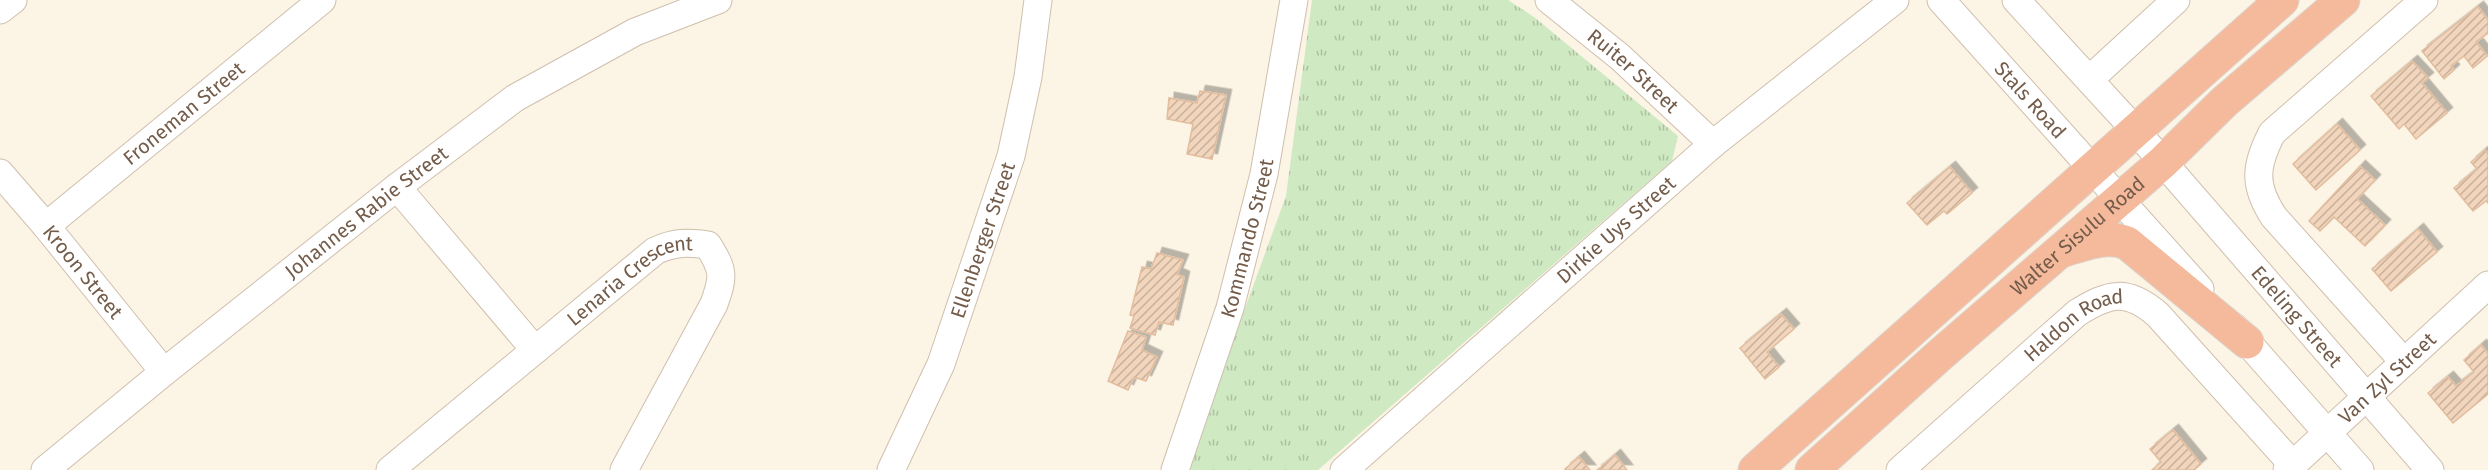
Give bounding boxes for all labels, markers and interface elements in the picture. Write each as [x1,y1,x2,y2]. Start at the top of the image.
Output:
street label: Ruiter Street [1583,24,1684,118]
street label: Froneman Street [118,56,250,170]
street label: Stals Road [1990,56,2071,143]
street label: Johannes Rabie Street [280,141,453,283]
street label: Kommando Street [1215,156,1279,321]
street label: Ellenberger Street [945,158,1020,321]
street label: Dirkie Uys Street [1552,170,1681,288]
street label: Walter Sisulu Road [2005,171,2150,301]
street label: Kroon Street [38,220,129,324]
street label: Lenaria Crescent [562,231,694,331]
street label: Edeling Street [2246,261,2348,373]
street label: Haldon Road [2019,284,2124,366]
street label: Van Zyl Street [2333,327,2441,429]

